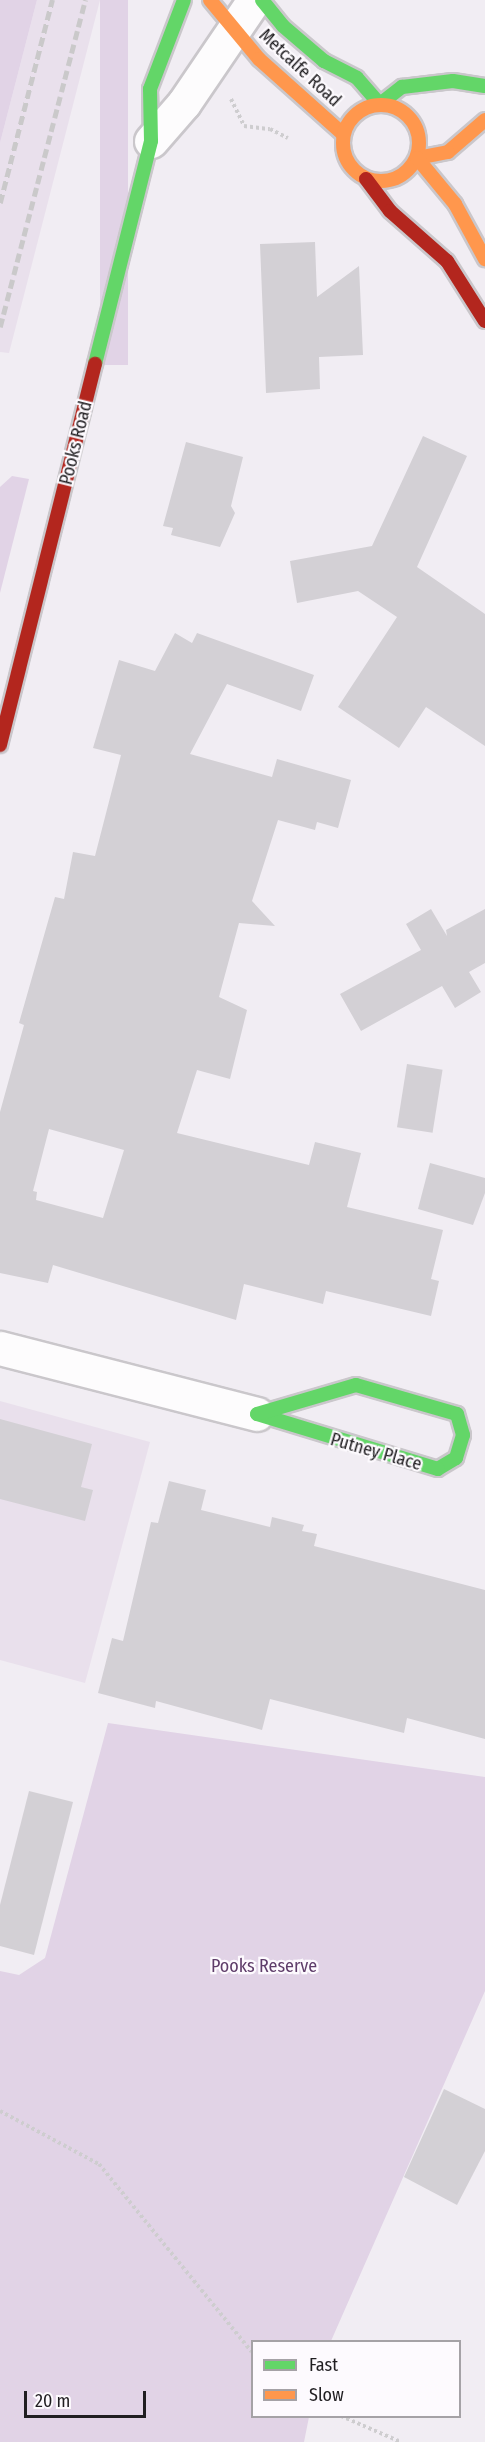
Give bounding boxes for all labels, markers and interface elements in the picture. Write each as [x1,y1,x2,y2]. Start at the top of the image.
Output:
street label: Metcalfe Road [255,25,345,111]
street label: Pooks Road [55,399,97,487]
street label: Putney Place [328,1429,424,1475]
park label: Pooks Reserve [211,1955,317,1977]
legend [251,2340,461,2418]
text: Fast [309,2354,338,2376]
scale bar [27,2379,148,2417]
text: Slow [309,2384,344,2406]
text: 20 m [35,2390,70,2412]

